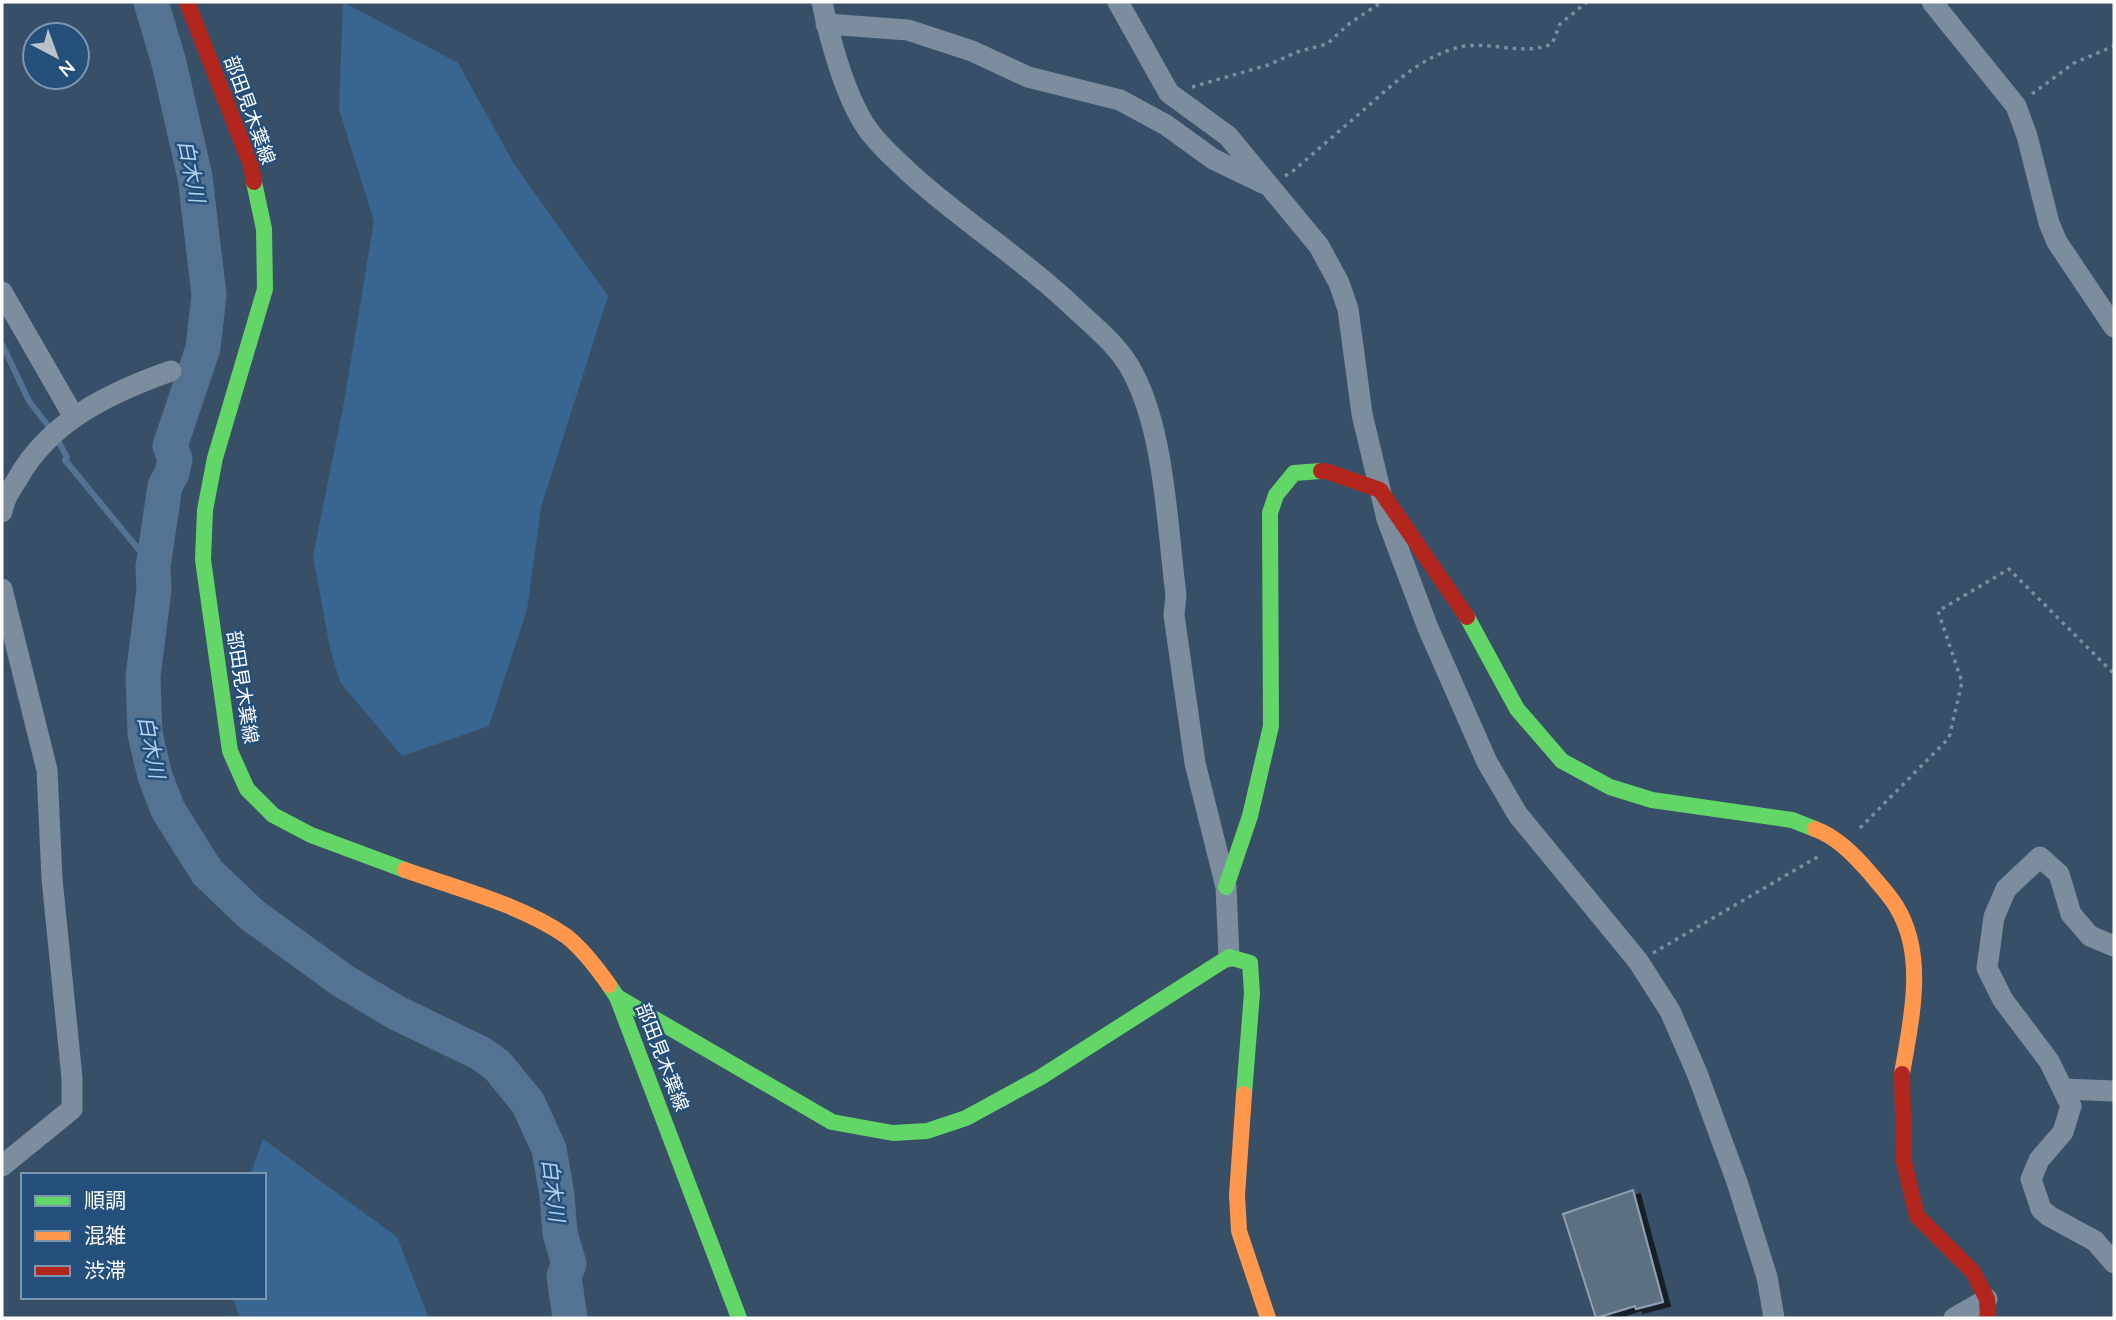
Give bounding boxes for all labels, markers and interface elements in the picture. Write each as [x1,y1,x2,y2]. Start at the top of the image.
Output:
north arrow [21,21,91,91]
street label: 部田見木葉線 [219,52,281,168]
text: N [54,55,80,82]
water label: 白木川 [173,138,211,206]
street label: 部田見木葉線 [222,629,264,745]
water label: 白木川 [133,714,171,782]
street label: 部田見木葉線 [631,999,695,1115]
water label: 白木川 [537,1157,571,1225]
legend [21,1173,266,1299]
text: 順調 [84,1187,126,1213]
text: 混雑 [84,1222,126,1248]
text: 渋滞 [84,1257,126,1283]

